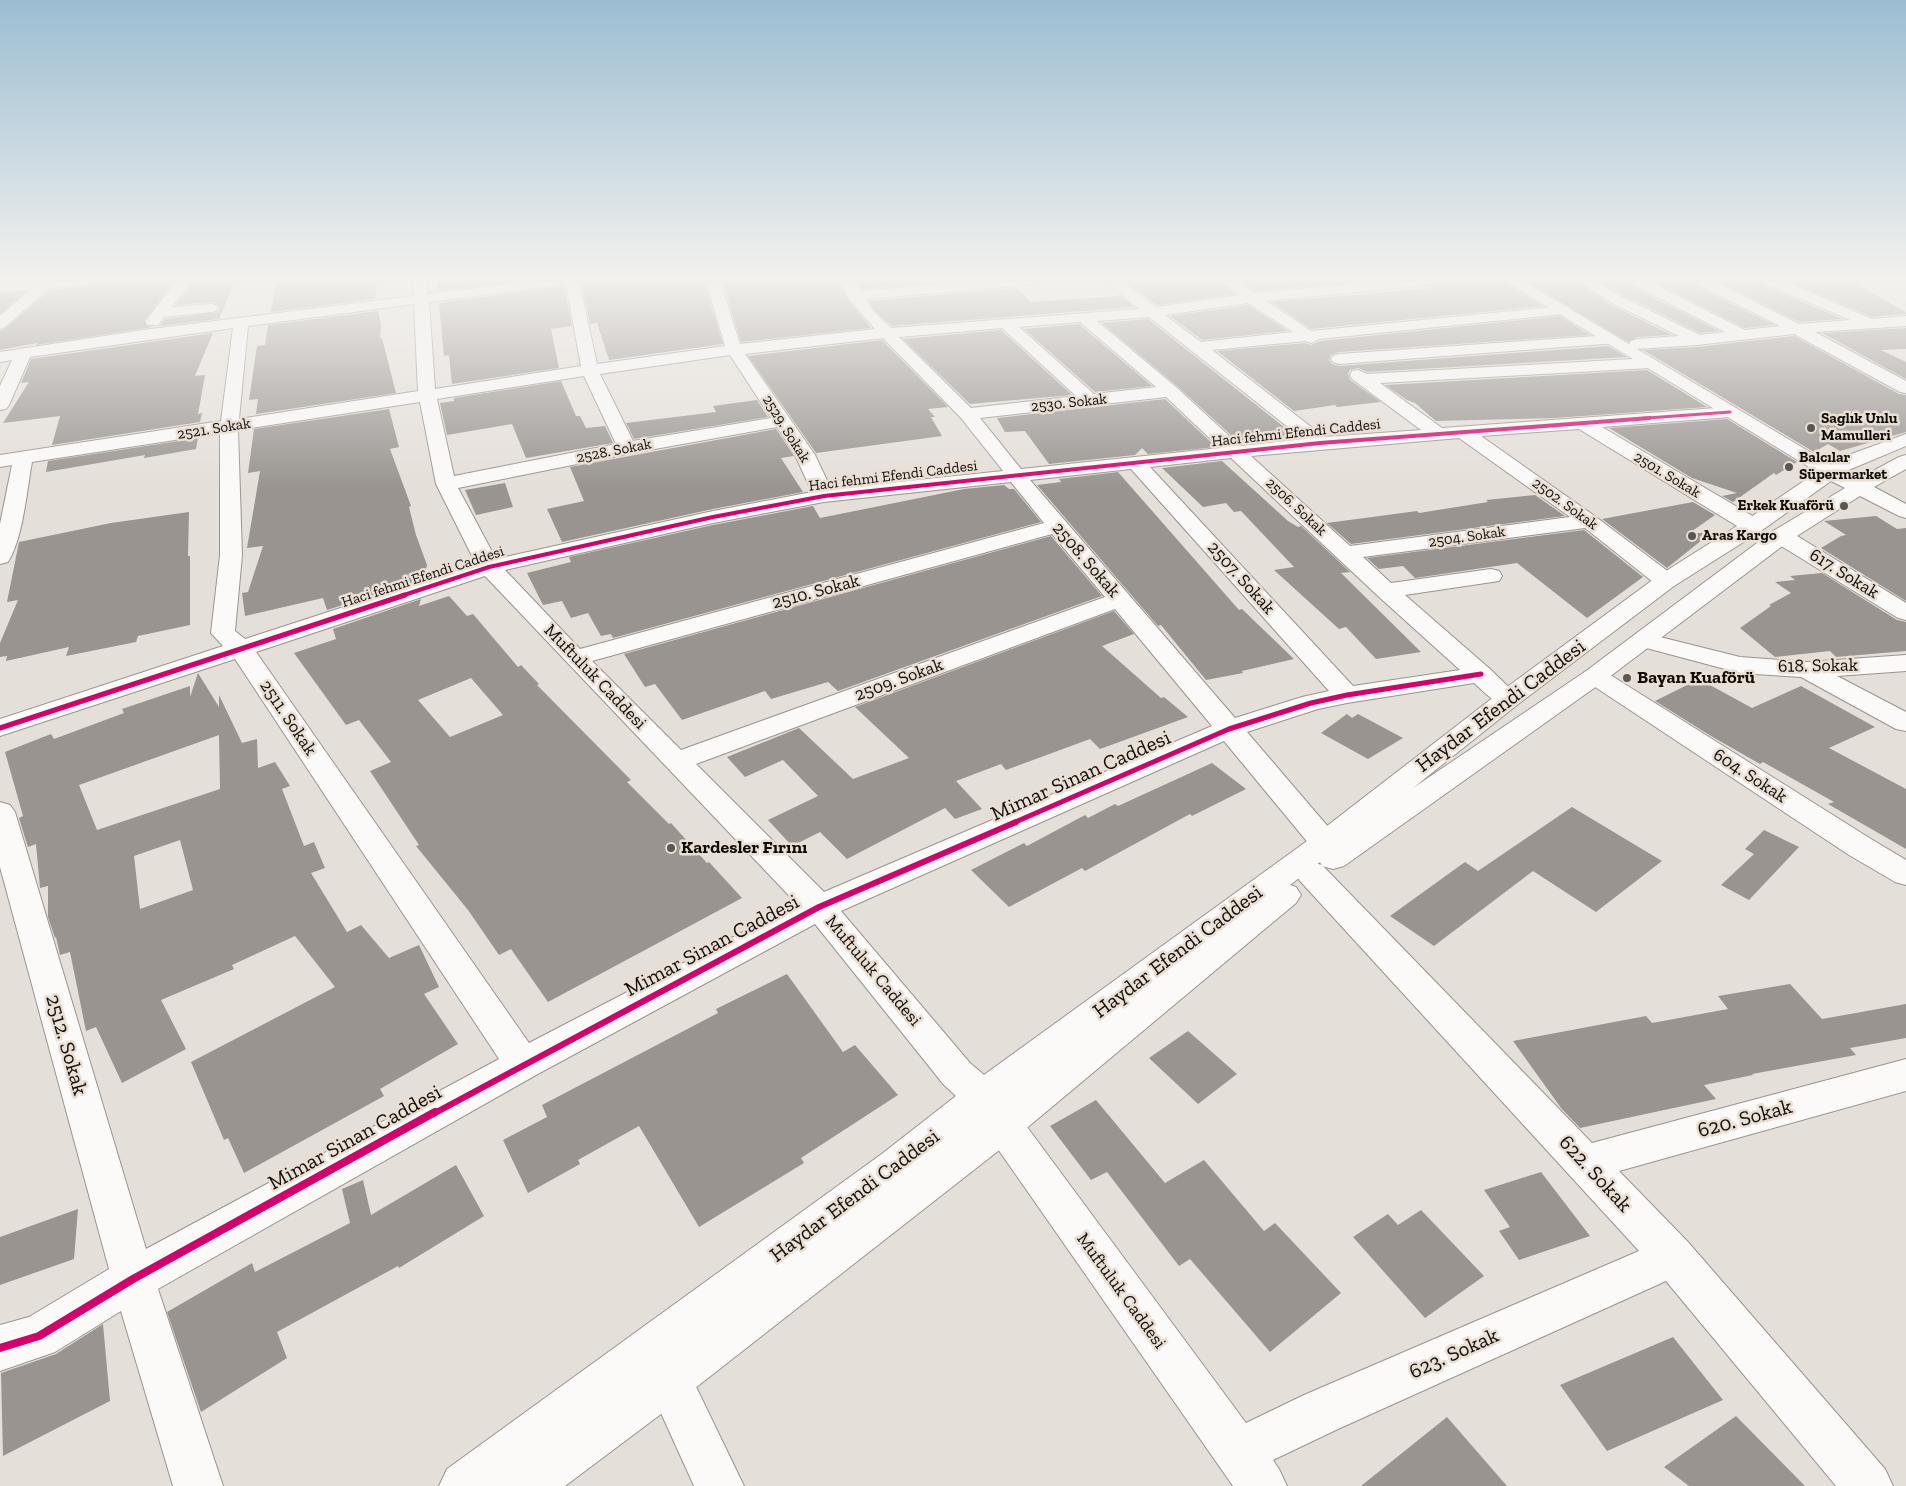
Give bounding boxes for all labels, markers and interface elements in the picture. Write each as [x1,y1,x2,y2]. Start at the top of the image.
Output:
street label: 2530. Sokak [1030,390,1108,416]
street label: 2529. Sokak [758,392,814,466]
place label: Saglık Unlu Mamulleri [1821,410,1898,445]
street label: 2521. Sokak [176,414,252,444]
street label: Haci fehmi Efendi Caddesi [1211,415,1381,451]
marker: Saglık Unlu Mamulleri [1805,422,1817,434]
street label: 2528. Sokak [575,435,653,467]
street label: 2501. Sokak [1630,448,1704,502]
place label: Balcılar Süpermarket [1799,449,1887,484]
street label: Haci fehmi Efendi Caddesi [808,457,978,495]
marker: Balcılar Süpermarket [1783,461,1795,473]
street label: 2506. Sokak [1262,474,1330,540]
street label: 2502. Sokak [1529,474,1601,534]
place label: Erkek Kuaförü [1737,497,1834,515]
marker: Erkek Kuaförü [1838,500,1850,512]
street label: 2508. Sokak [1048,518,1124,602]
street label: 2504. Sokak [1428,523,1506,551]
place label: Aras Kargo [1702,527,1777,545]
marker: Aras Kargo [1686,530,1698,542]
street label: 2507. Sokak [1203,537,1279,619]
street label: Haci fehmi Efendi Caddesi [339,542,507,612]
street label: 617. Sokak [1805,544,1883,604]
street label: 2510. Sokak [770,570,862,614]
street label: Muftuluk Caddesi [539,620,651,734]
street label: Haydar Efendi Caddesi [1411,634,1591,778]
street label: 2509. Sokak [852,654,946,706]
street label: 618. Sokak [1778,655,1858,677]
place label: Bayan Kuaförü [1637,667,1755,689]
marker: Bayan Kuaförü [1621,672,1633,684]
street label: 2511. Sokak [255,676,321,760]
street label: Mimar Sinan Caddesi [987,725,1175,827]
street label: 604. Sokak [1709,744,1791,808]
place label: Kardesler Fırını [681,837,807,859]
marker: Kardesler Fırını [665,842,677,854]
street label: Haydar Efendi Caddesi [1088,880,1268,1024]
street label: Mimar Sinan Caddesi [620,889,804,1003]
street label: Muftuluk Caddesi [820,911,926,1031]
street label: 2512. Sokak [40,992,92,1098]
street label: Mimar Sinan Caddesi [264,1080,446,1196]
street label: 620. Sokak [1695,1094,1795,1144]
street label: Haydar Efendi Caddesi [765,1124,945,1268]
street label: 622. Sokak [1553,1130,1637,1218]
street label: Muftuluk Caddesi [1072,1229,1170,1353]
street label: 623. Sokak [1405,1323,1503,1385]

